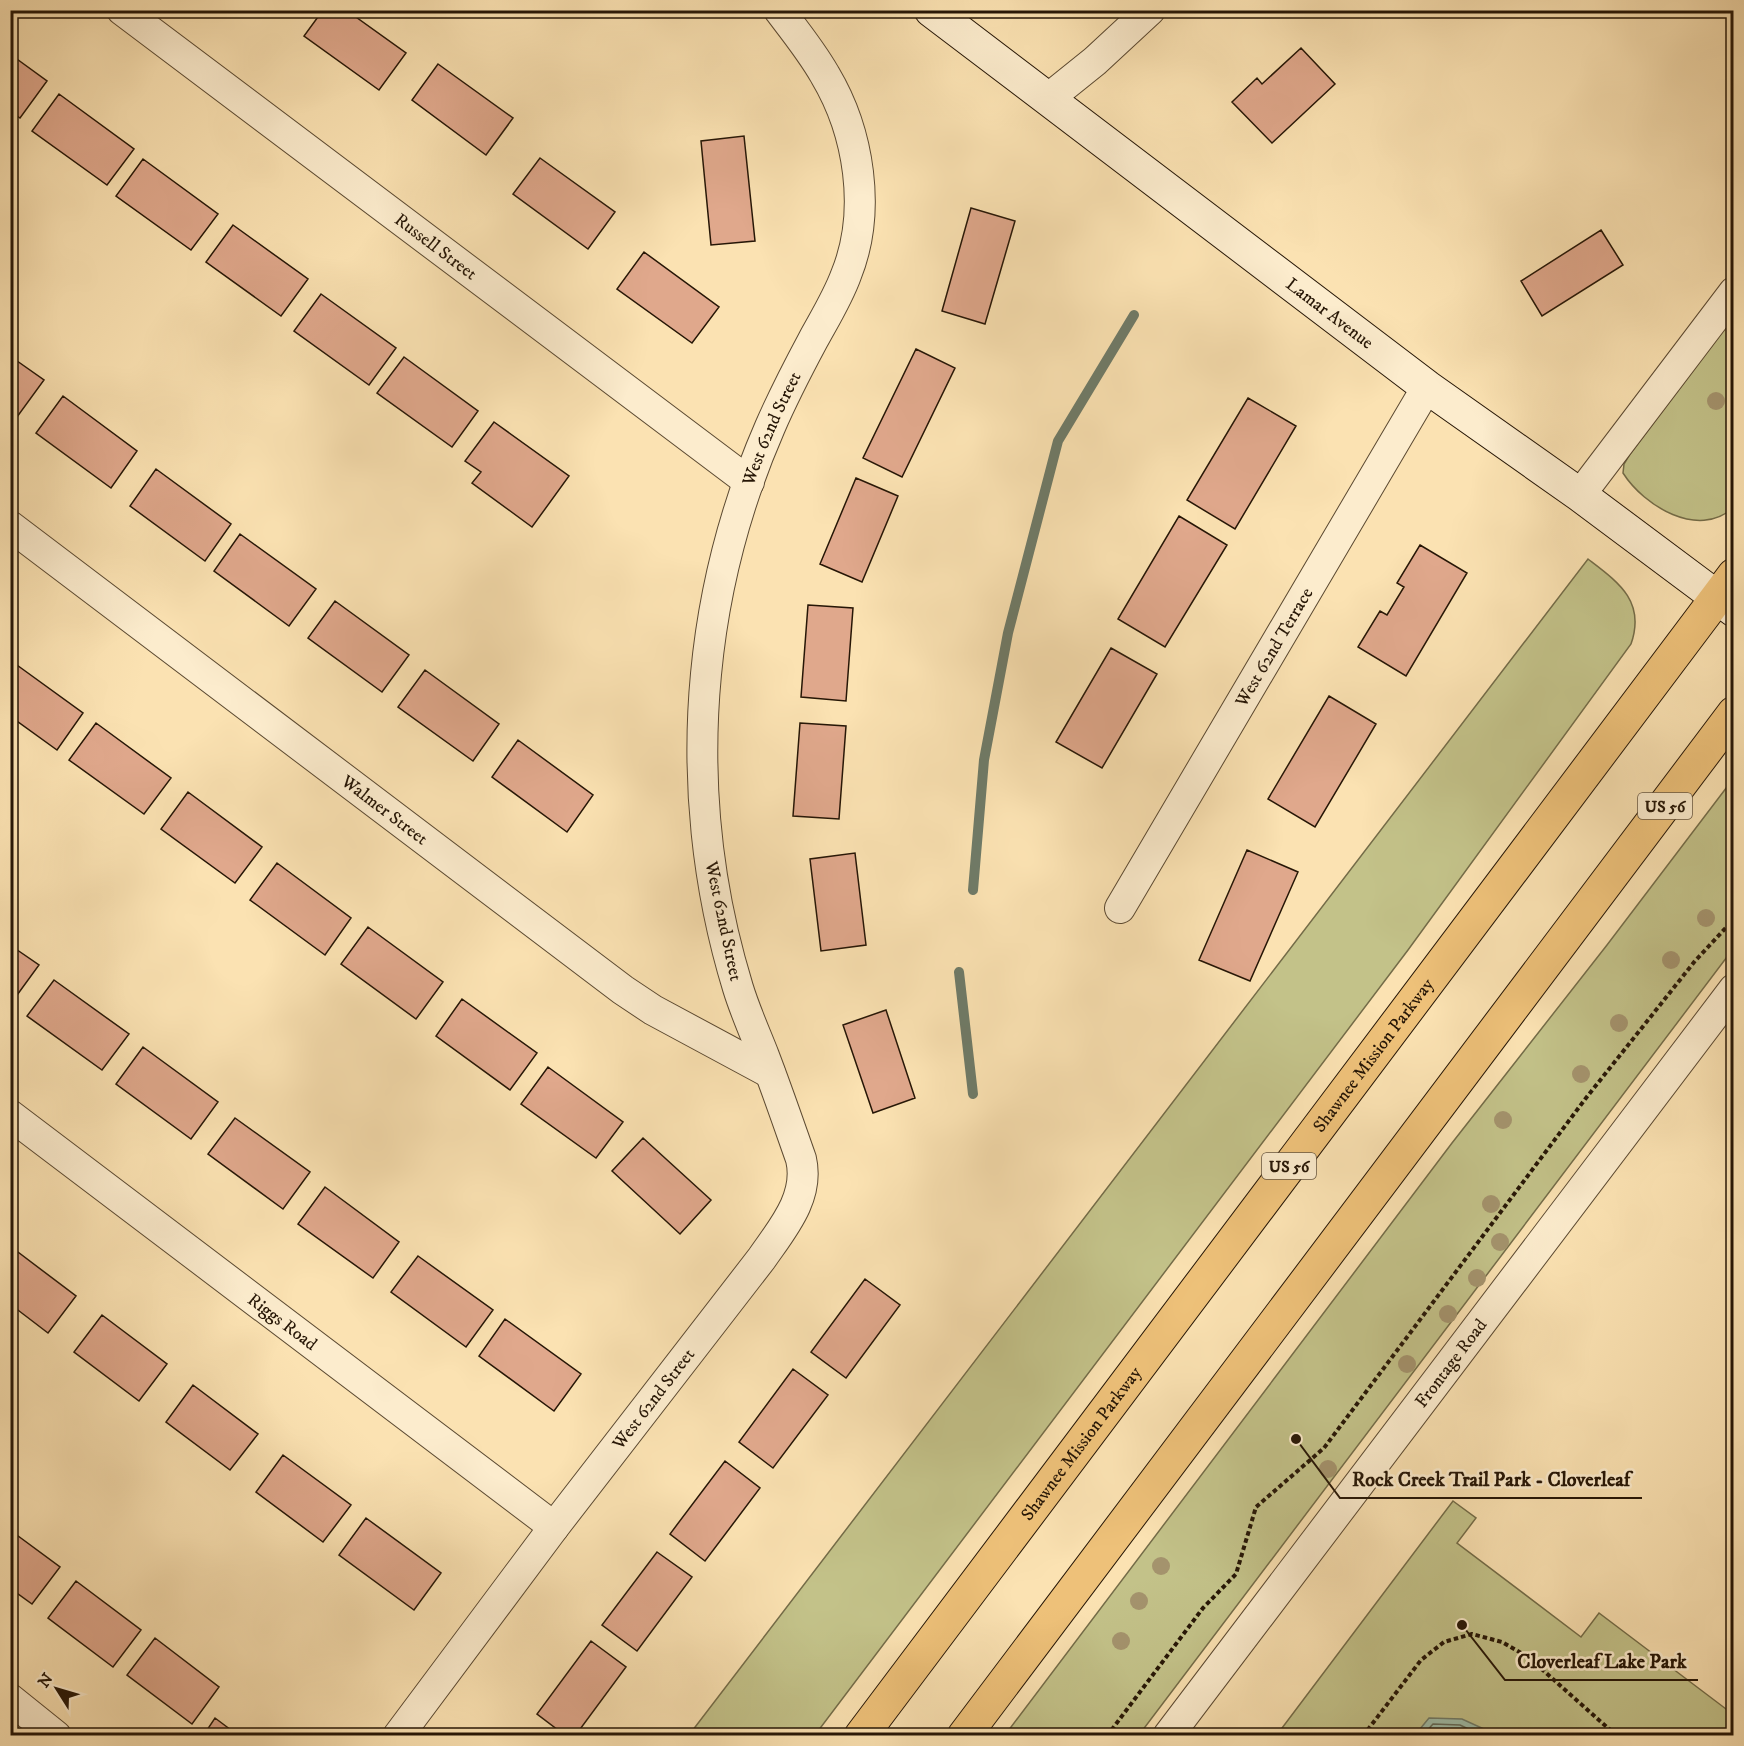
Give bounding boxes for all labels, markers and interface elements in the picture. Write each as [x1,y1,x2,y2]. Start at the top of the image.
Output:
street label: Russell Street [390,209,481,285]
street label: Lamar Avenue [1281,274,1377,354]
street label: West 62nd Street [738,368,807,490]
street label: West 62nd Terrace [1231,584,1318,712]
street label: Walmer Street [336,770,432,850]
road number: US 56 [1638,793,1692,819]
street label: West 62nd Street [699,858,746,983]
street label: Shawnee Mission Parkway [1309,974,1439,1137]
road number: US 56 [1262,1153,1316,1179]
street label: Riggs Road [243,1289,321,1356]
street label: Frontage Road [1411,1315,1492,1412]
street label: West 62nd Street [607,1344,700,1455]
street label: Shawnee Mission Parkway [1017,1362,1147,1525]
callout: Rock Creek Trail Park - Cloverleaf [1340,1460,1642,1498]
text: Rock Creek Trail Park - Cloverleaf [1352,1468,1634,1493]
callout: Cloverleaf Lake Park [1505,1642,1698,1680]
text: Cloverleaf Lake Park [1517,1650,1688,1675]
north arrow [27,1659,87,1719]
text: N [34,1669,58,1692]

